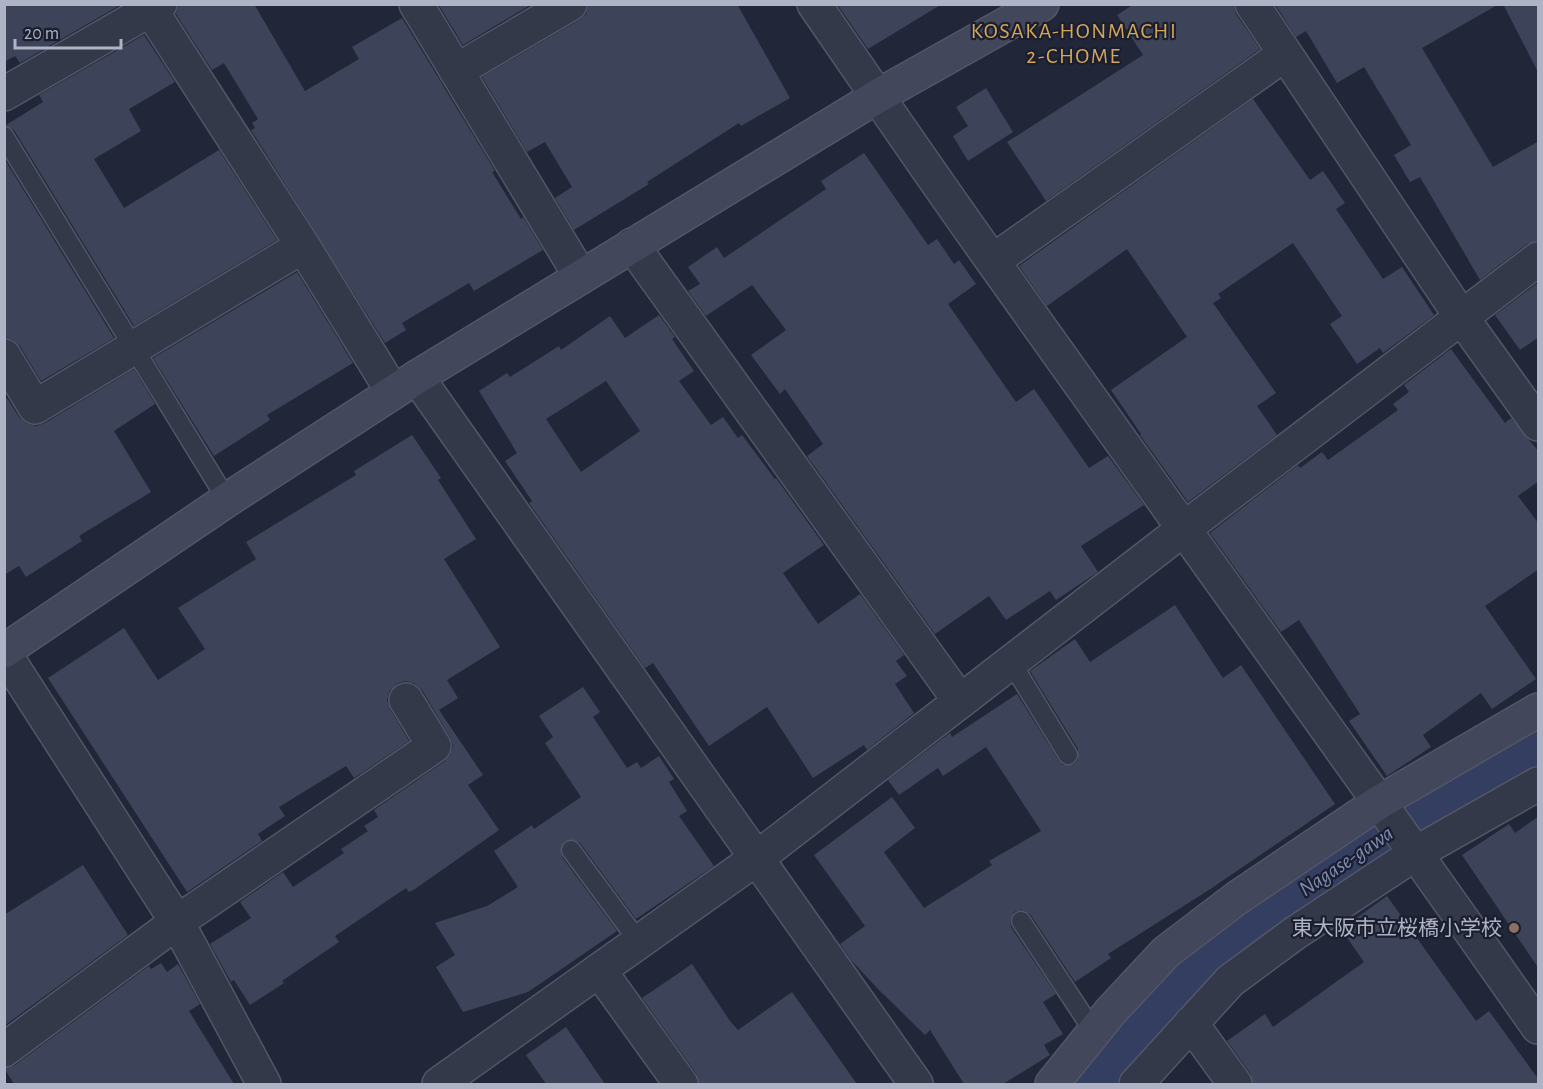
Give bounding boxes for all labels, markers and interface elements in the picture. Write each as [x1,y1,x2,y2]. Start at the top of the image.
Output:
scale bar [15,12,122,50]
district label: KOSAKA-HONMACHI 2-CHOME [971,20,1177,67]
text: 20 m [24,25,59,43]
water label: Nagase-gawa [1295,822,1397,900]
place label: 東大阪市立桜橋小学校 [1292,917,1502,939]
marker: 東大阪市立桜橋小学校 [1507,921,1521,935]

